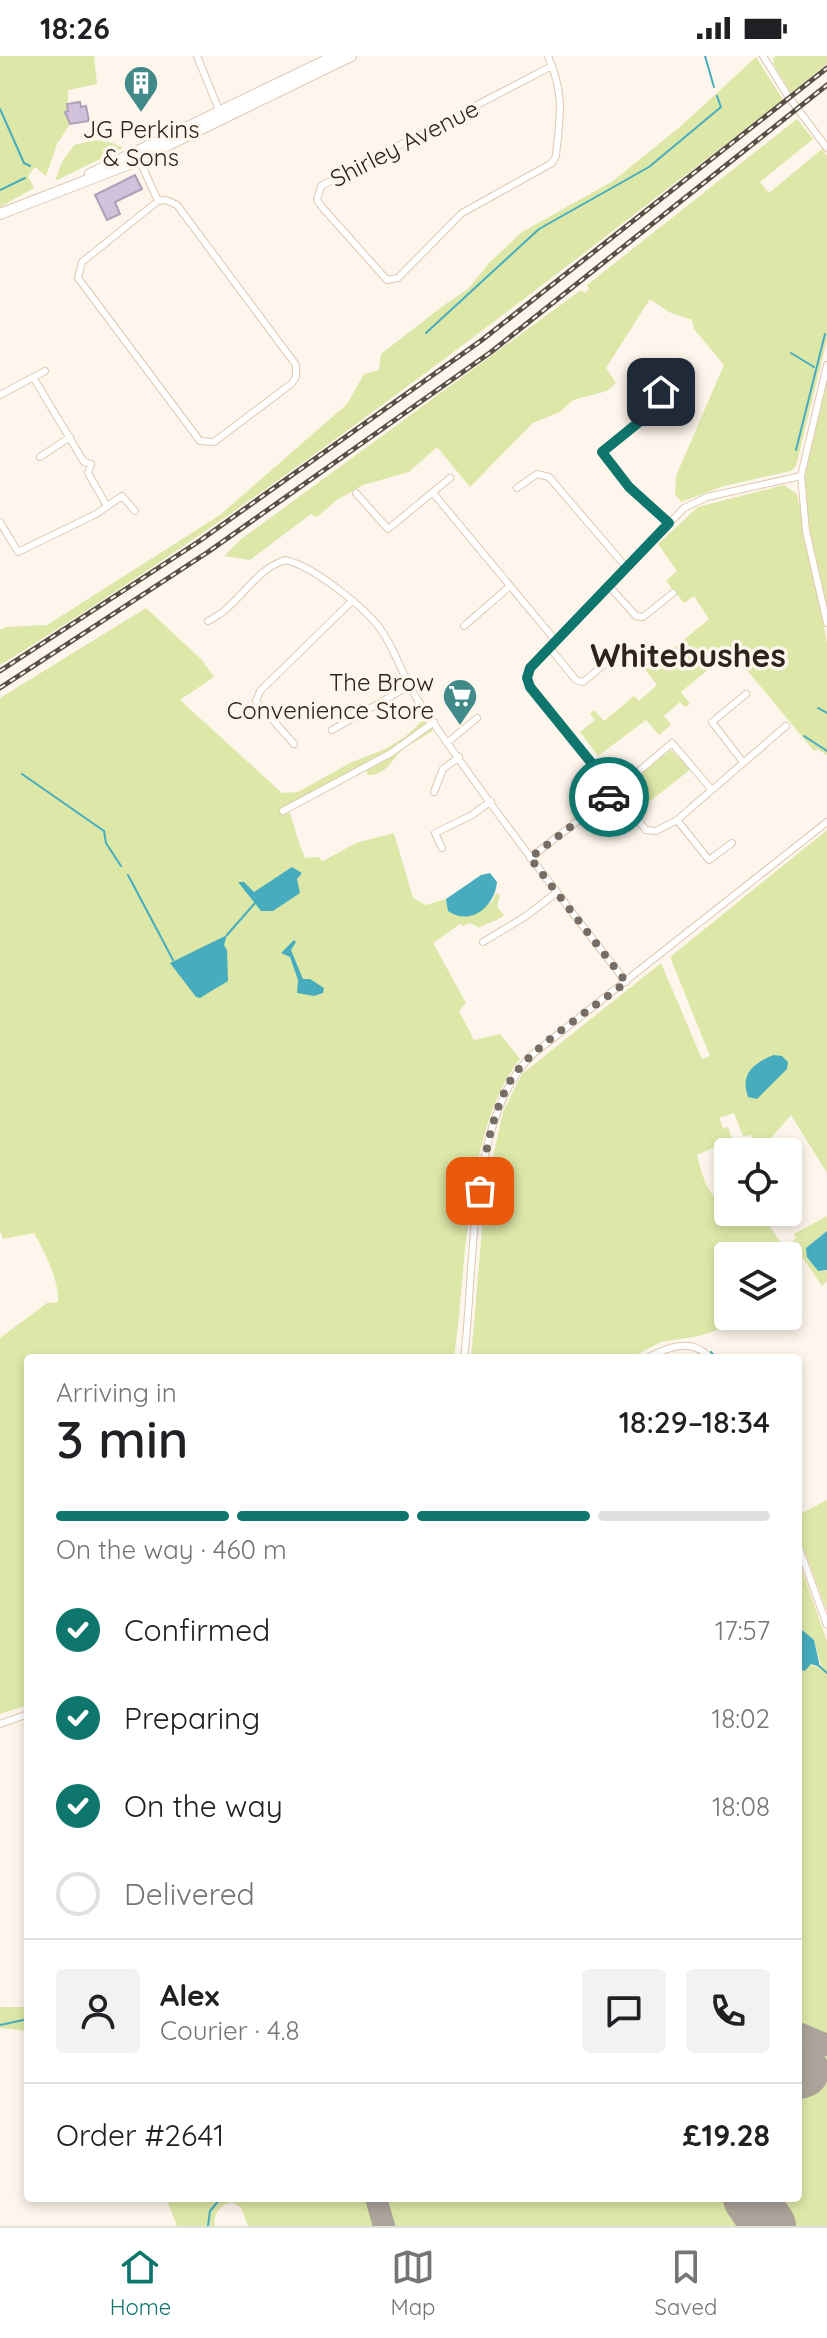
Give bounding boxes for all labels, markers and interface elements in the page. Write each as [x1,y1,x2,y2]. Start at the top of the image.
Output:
text: 18:26 [40,9,110,47]
building icon: JG Perkins & Sons [122,64,160,114]
street label: Shirley Avenue [325,93,483,193]
place label: JG Perkins & Sons [83,114,199,172]
pin [627,358,695,426]
icon: home [639,370,683,414]
district label: Whitebushes [590,635,786,675]
place label: The Brow Convenience Store [227,667,434,725]
supermarket icon: The Brow Convenience Store [441,677,479,727]
courier [569,757,649,837]
icon: car [587,775,631,819]
map controls [714,1138,802,1330]
button: locate [714,1138,802,1226]
pin [446,1157,514,1225]
icon: bag [458,1169,502,1213]
button: layers [714,1242,802,1330]
text: Arriving in [56,1376,177,1409]
text: 18:29–18:34 [619,1403,770,1441]
text: 3 min [56,1406,189,1471]
text: On the way · 460 m [56,1533,287,1566]
icon: check [56,1608,100,1652]
text: Confirmed [124,1611,270,1649]
text: 17:57 [715,1614,770,1647]
icon: check [56,1696,100,1740]
text: Preparing [124,1699,260,1737]
text: 18:02 [712,1702,770,1735]
icon: check [56,1784,100,1828]
text: On the way [124,1787,283,1825]
text: 18:08 [712,1790,770,1823]
text: Delivered [124,1875,255,1913]
button: person [56,1969,140,2053]
button: chat [582,1969,666,2053]
button: phone [686,1969,770,2053]
text: Alex [160,1976,219,2014]
text: Courier · 4.8 [160,2014,299,2047]
text: Order #2641 [56,2116,224,2154]
text: £19.28 [683,2116,770,2154]
tab: Home [110,2245,171,2321]
tab: Map [391,2245,435,2321]
tab: Saved [655,2245,717,2321]

